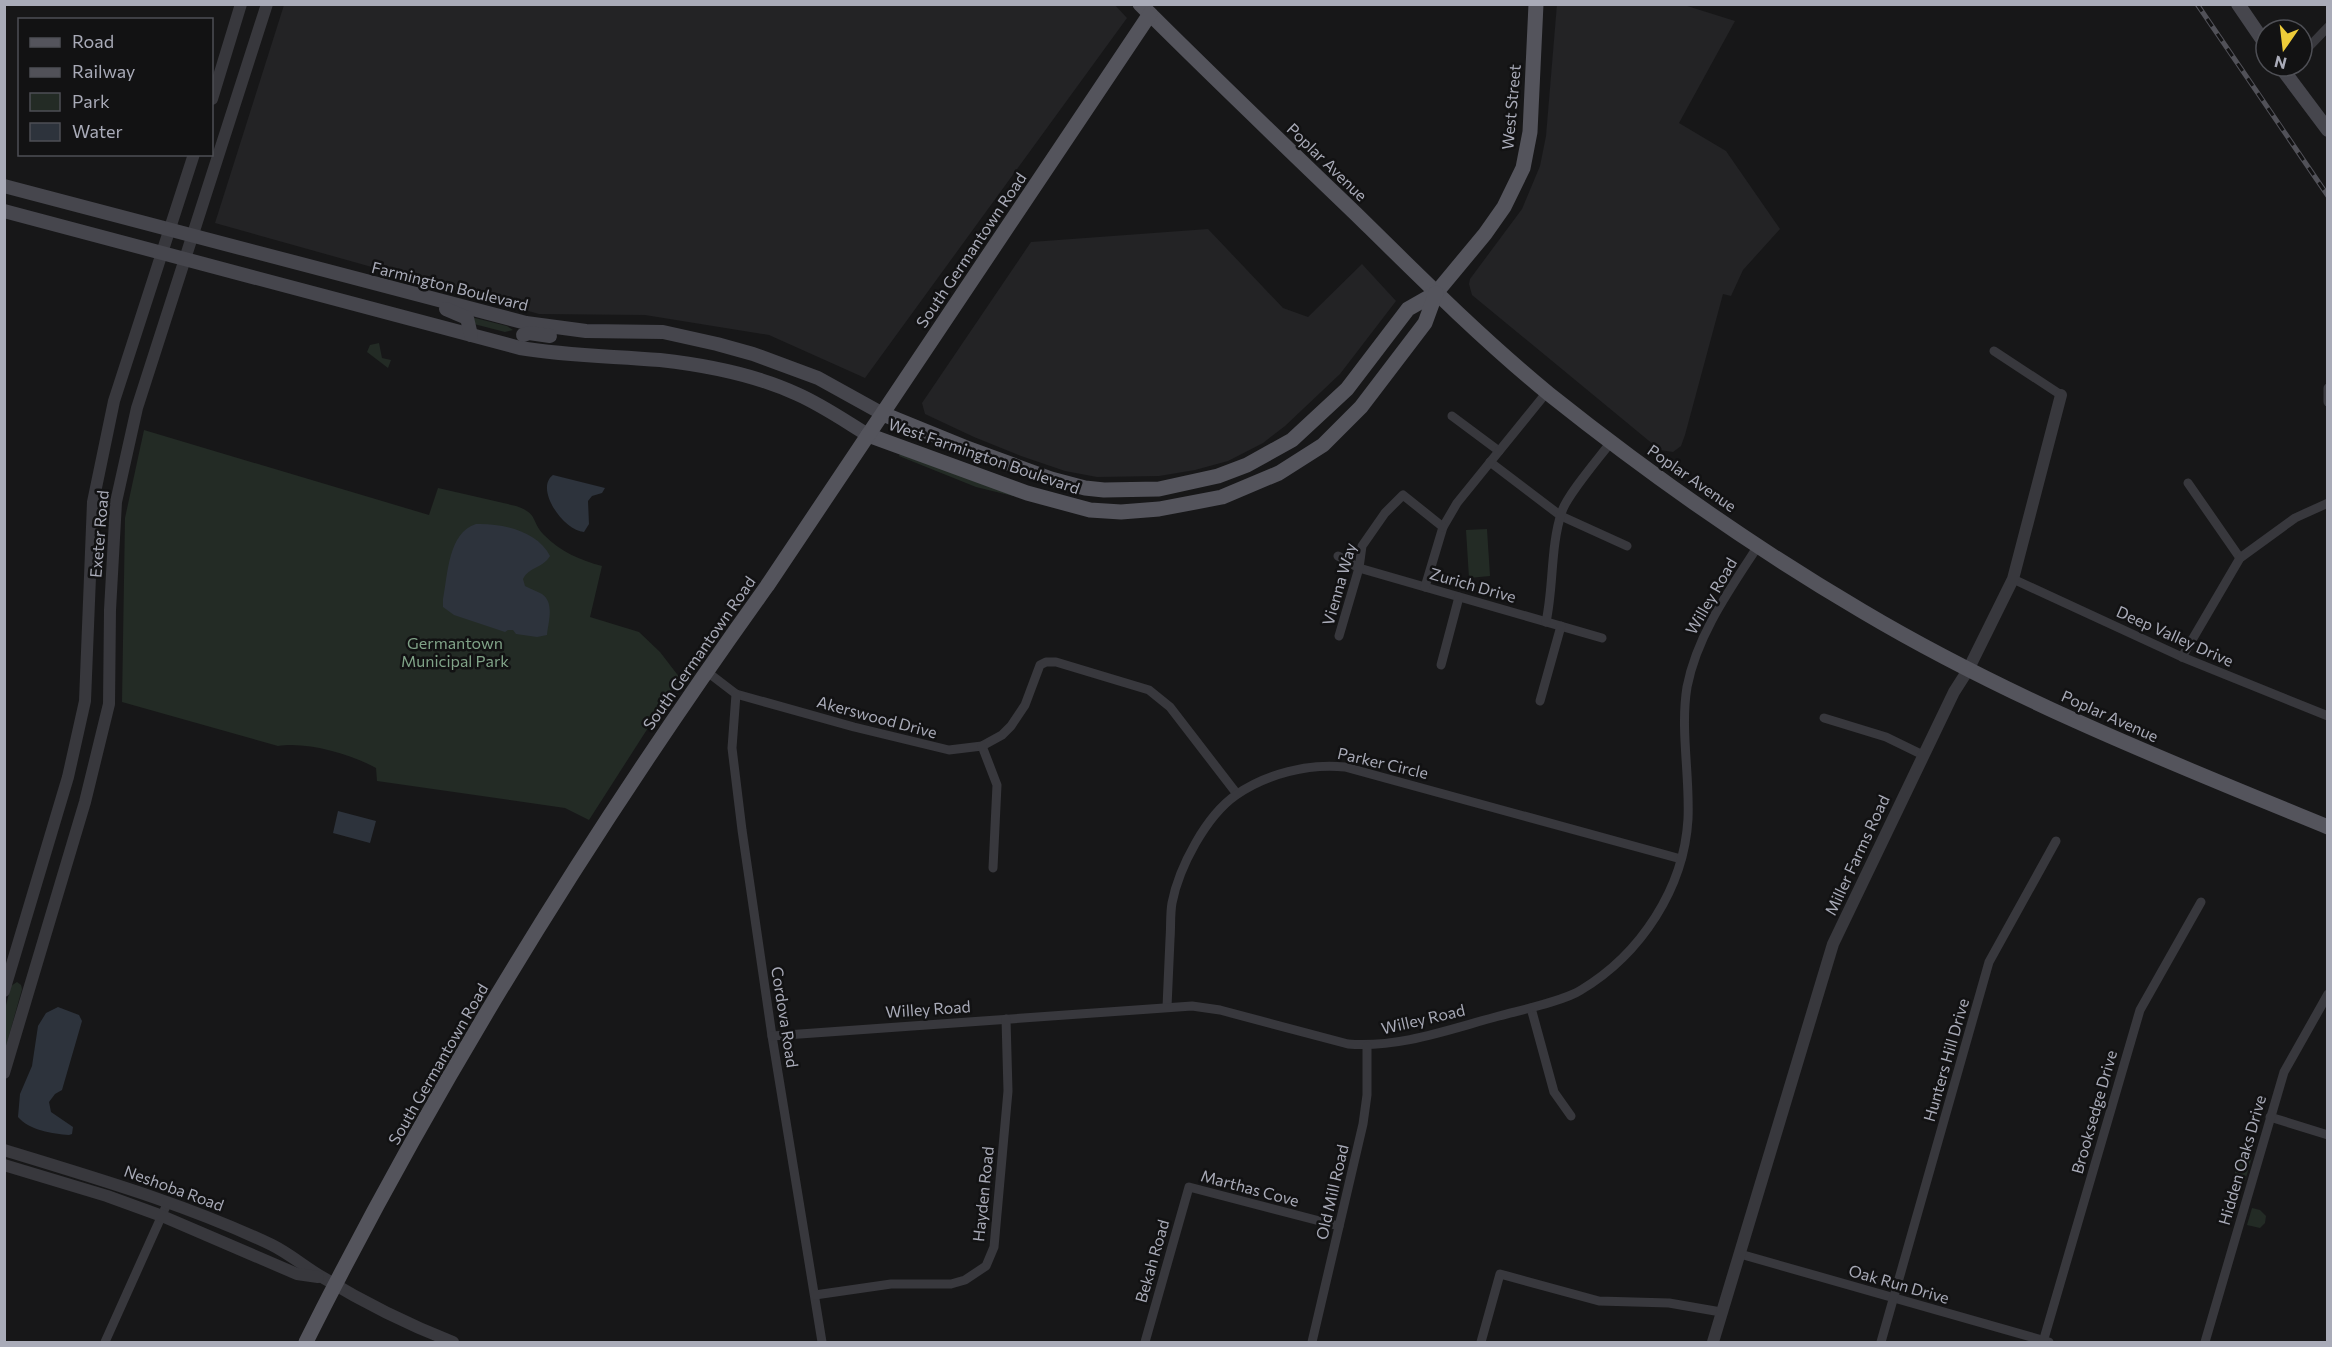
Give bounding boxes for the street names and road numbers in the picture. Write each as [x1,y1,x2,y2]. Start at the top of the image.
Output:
street label: West Street [1497,63,1524,150]
street label: Poplar Avenue [1283,119,1371,205]
street label: South Germantown Road [912,169,1030,331]
street label: Farmington Boulevard [370,257,530,314]
street label: West Farmington Boulevard [886,414,1082,497]
street label: Poplar Avenue [1644,440,1740,515]
street label: Exeter Road [85,489,112,578]
street label: Vienna Way [1318,540,1359,627]
street label: Willey Road [1681,554,1740,638]
street label: Zurich Drive [1428,563,1519,606]
street label: South Germantown Road [638,572,759,733]
street label: Deep Valley Drive [2114,601,2237,670]
street label: Poplar Avenue [2059,686,2162,745]
street label: Akerswood Drive [815,691,939,742]
street label: Parker Circle [1336,743,1430,782]
street label: Miller Farms Road [1820,792,1893,918]
street label: Cordova Road [768,965,803,1069]
street label: South Germantown Road [384,980,492,1148]
street label: Willey Road [885,996,971,1021]
street label: Hunters Hill Drive [1919,996,1972,1124]
street label: Willey Road [1379,1000,1467,1037]
street label: Brooksedge Drive [2067,1048,2120,1176]
street label: Hidden Oaks Drive [2214,1093,2269,1227]
street label: Old Mill Road [1311,1142,1352,1241]
street label: Hayden Road [968,1145,997,1242]
street label: Neshoba Road [122,1161,227,1214]
street label: Marthas Cove [1199,1165,1301,1210]
street label: Bekah Road [1131,1217,1172,1305]
street label: Oak Run Drive [1847,1260,1952,1307]

